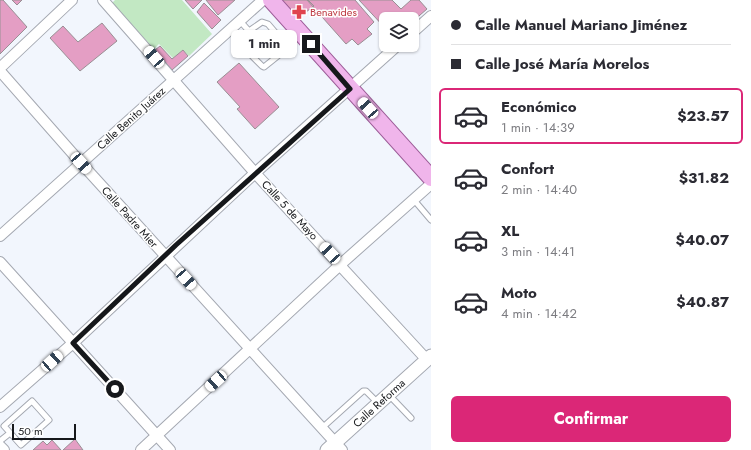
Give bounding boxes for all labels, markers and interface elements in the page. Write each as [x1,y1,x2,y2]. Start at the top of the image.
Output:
pharmacy icon: Benavides [291,4,307,20]
place label: Benavides [310,4,357,20]
map controls [379,12,419,52]
button: layers [379,12,419,52]
text: Calle Manuel Mariano Jiménez [475,14,687,36]
callout: 1 min [231,30,297,58]
text: 1 min [248,34,280,53]
route end [302,35,320,53]
car [142,44,166,70]
text: Calle José María Morelos [475,53,649,75]
street label: Calle Benito Juárez [93,83,169,153]
car [356,95,380,121]
text: Económico [501,96,576,118]
icon: car [453,98,489,134]
text: $23.57 [677,105,729,127]
text: 1 min · 14:39 [501,118,575,137]
car [69,150,93,176]
text: Confort [501,158,554,180]
icon: car [453,160,489,196]
text: $31.82 [679,167,729,189]
street label: Calle 5 de Mayo [258,177,322,243]
text: 2 min · 14:40 [501,180,577,199]
street label: Calle Padre Mier [98,183,162,251]
text: XL [501,220,519,242]
icon: car [453,222,489,258]
text: $40.07 [675,229,729,251]
car [317,240,343,266]
text: 3 min · 14:41 [501,242,575,261]
car [174,266,198,292]
text: Moto [501,282,537,304]
icon: car [453,284,489,320]
text: $40.87 [676,291,729,313]
text: 4 min · 14:42 [501,304,577,323]
car [39,349,65,373]
car [203,369,229,393]
street label: Calle Reforma [349,375,409,431]
route start [106,380,124,398]
button: Confirmar [451,396,731,442]
scale bar [12,422,76,441]
text: 50 m [18,423,43,439]

